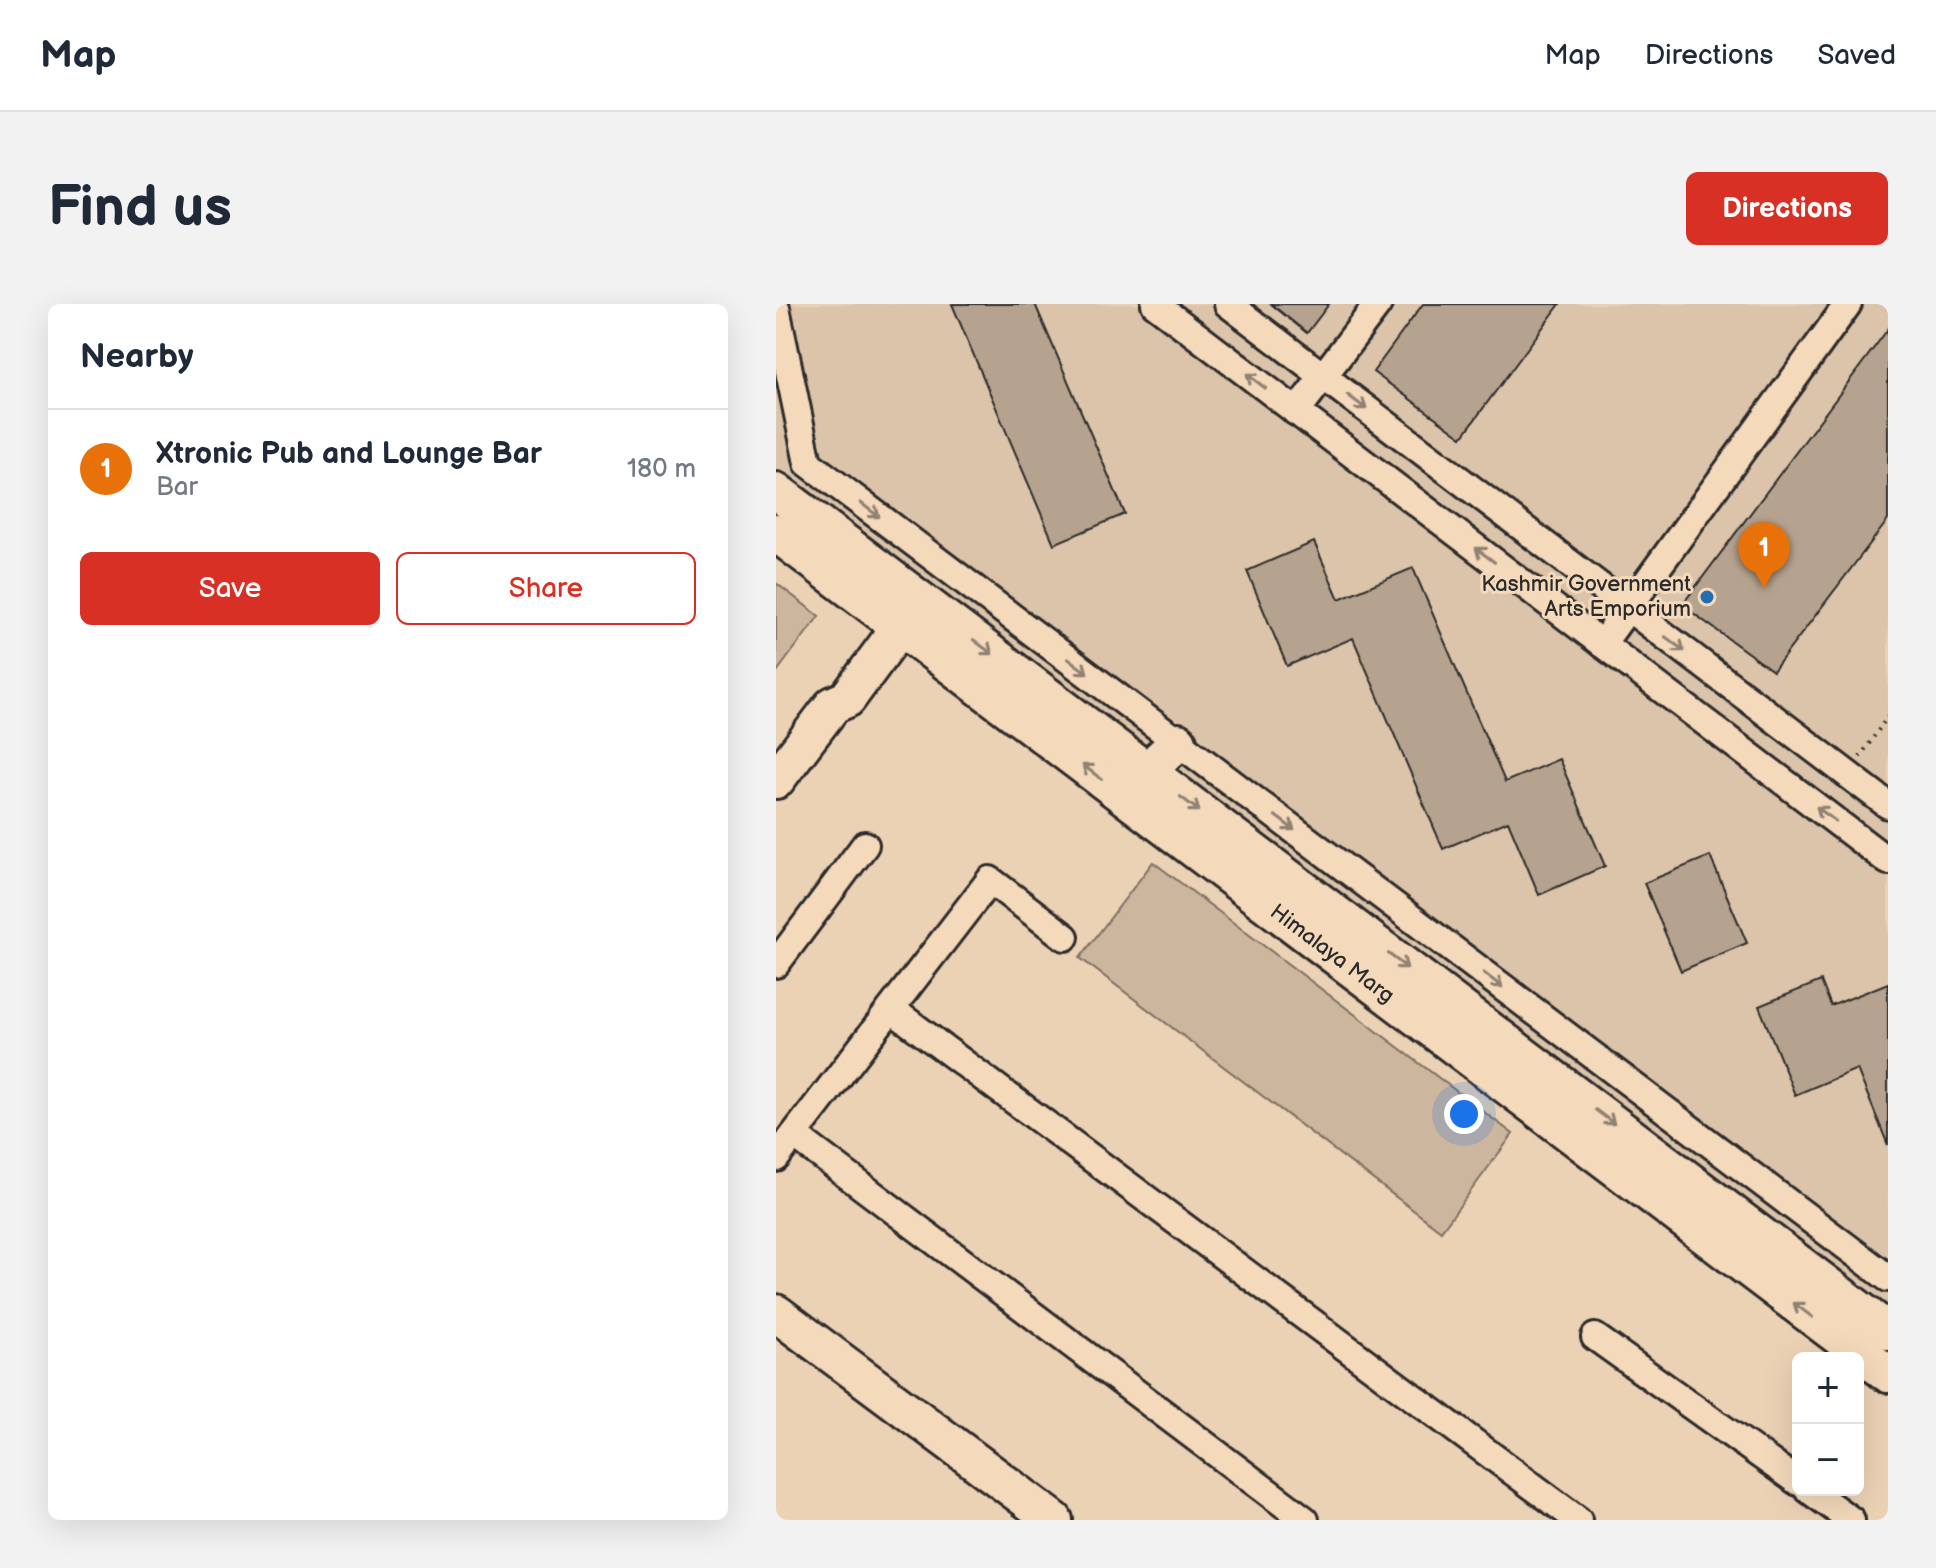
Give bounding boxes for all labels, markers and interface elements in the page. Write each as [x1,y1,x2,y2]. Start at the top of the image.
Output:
text: Map [40,33,116,78]
text: Map [1544,39,1601,72]
text: Directions [1645,39,1773,72]
text: Saved [1817,39,1896,72]
button: Directions [1686,172,1888,245]
text: Find us [48,175,232,242]
text: Nearby [80,336,194,377]
one-way arrow [1245,372,1267,389]
one-way arrow [1346,393,1367,410]
text: Xtronic Pub and Lounge Bar [156,436,542,472]
text: 1 [101,454,111,485]
text: 180 m [627,454,696,485]
text: Bar [156,472,198,503]
one-way arrow [859,501,880,518]
pin: 1 [1738,522,1790,588]
one-way arrow [1475,547,1496,564]
button: Save [80,552,380,625]
button: Share [396,552,696,625]
place label: Kashmir Government Arts Emporium [1481,571,1691,623]
marker: Kashmir Government Arts Emporium [1698,588,1716,606]
one-way arrow [1664,635,1686,652]
one-way arrow [972,638,993,655]
one-way arrow [1066,658,1088,675]
one-way arrow [1082,763,1104,780]
one-way arrow [1179,795,1200,812]
one-way arrow [1816,805,1837,822]
one-way arrow [1274,814,1295,831]
street label: Himalaya Marg [1265,899,1399,1009]
one-way arrow [1386,952,1408,969]
one-way arrow [1481,971,1503,988]
your location [1444,1094,1484,1134]
one-way arrow [1594,1109,1615,1126]
one-way arrow [1793,1302,1815,1319]
map controls [1792,1352,1864,1496]
button: + [1792,1352,1864,1424]
button: − [1792,1424,1864,1496]

